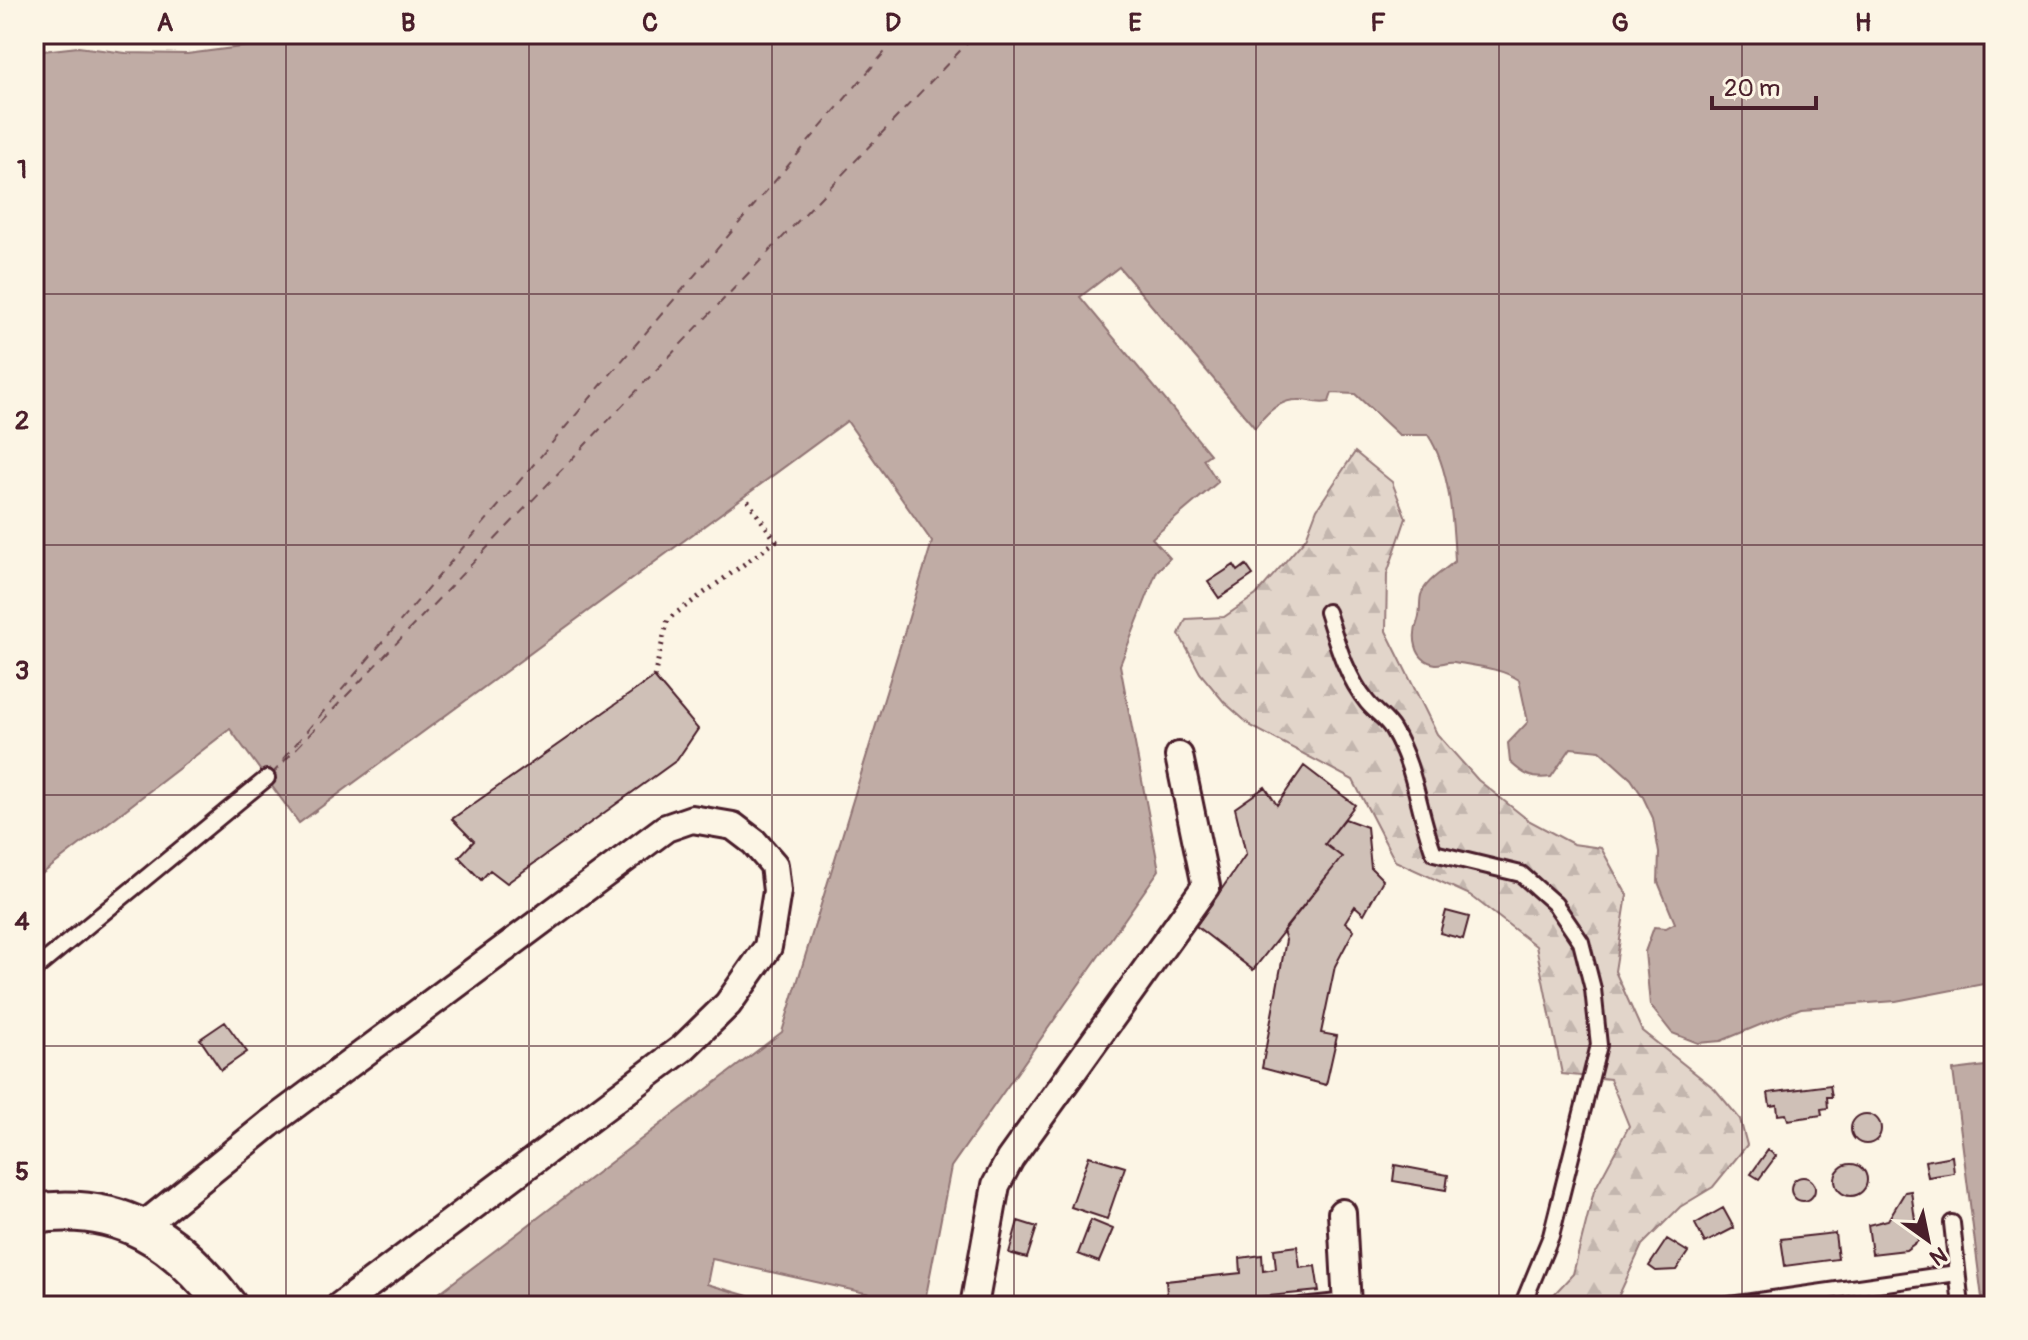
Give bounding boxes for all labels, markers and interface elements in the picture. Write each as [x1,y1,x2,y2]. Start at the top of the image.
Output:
text: A [157,7,174,39]
text: B [401,7,415,39]
text: C [642,7,658,39]
text: D [885,7,901,39]
text: E [1128,7,1142,39]
text: F [1370,7,1386,39]
text: G [1611,7,1629,39]
text: H [1855,7,1871,39]
scale bar [1712,60,1816,110]
text: 20 m [1724,74,1780,103]
text: 1 [17,154,27,186]
text: 2 [15,405,29,437]
text: 3 [15,655,29,687]
text: 4 [14,906,30,938]
text: 5 [15,1156,29,1188]
north arrow [1888,1200,1968,1280]
text: N [1924,1240,1952,1272]

